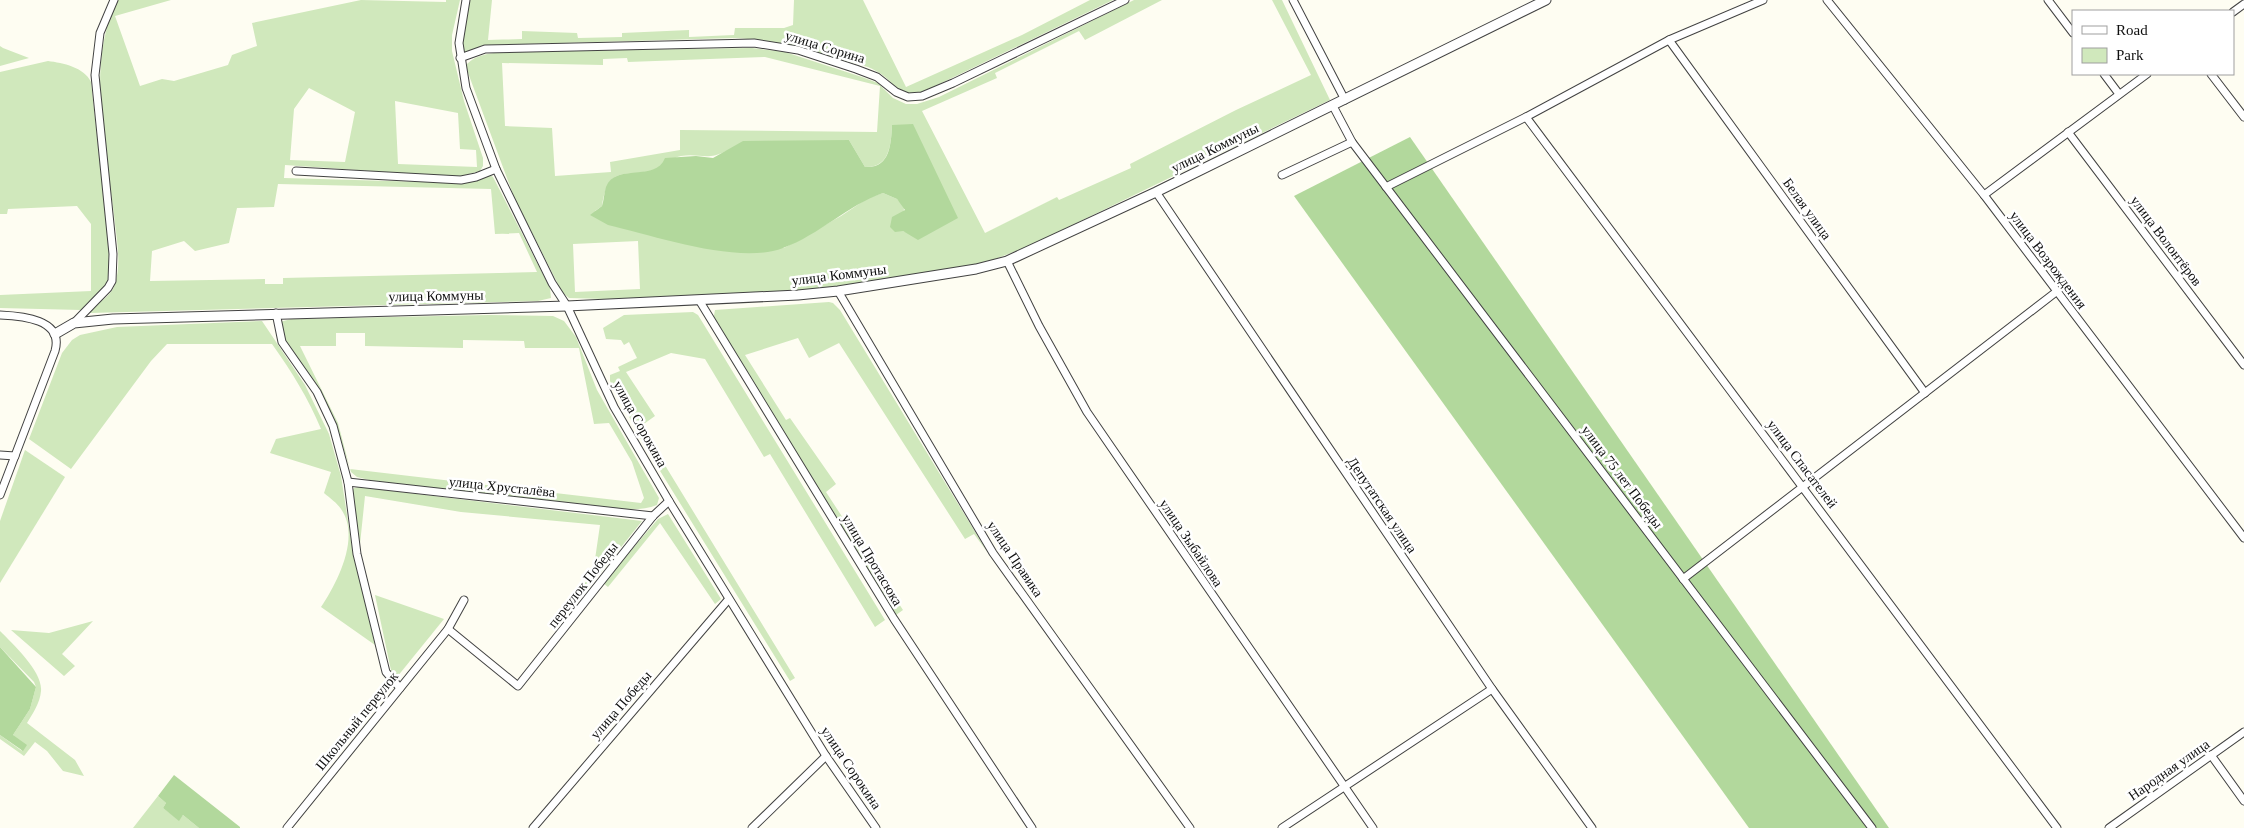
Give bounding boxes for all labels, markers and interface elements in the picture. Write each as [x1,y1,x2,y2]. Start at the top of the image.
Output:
legend [2072,10,2234,75]
text: Road [2116,22,2148,38]
street label: улица Сорина [783,28,867,66]
text: Park [2116,47,2144,63]
street label: улица Коммуны [1169,120,1262,176]
street label: Белая улица [1780,175,1835,243]
street label: улица Волонтёров [2127,193,2205,289]
street label: улица Возрождения [2006,208,2090,312]
street label: улица Коммуны [791,262,888,288]
street label: улица Коммуны [388,288,484,304]
street label: улица Сорокина [610,378,670,470]
street label: улица Спасателей [1764,417,1840,511]
street label: улица 75 лет Победы [1578,423,1666,532]
street label: Депутатская улица [1344,454,1420,556]
street label: улица Хрусталёва [448,474,557,500]
street label: улица Зыбайлова [1156,497,1226,590]
street label: улица Протасюка [839,512,906,609]
street label: улица Правика [984,518,1046,600]
street label: переулок Победы [545,539,621,631]
street label: улица Победы [588,668,655,742]
street label: Школьный переулок [313,669,401,773]
street label: улица Сорокина [818,724,885,813]
street label: Народная улица [2126,736,2213,803]

